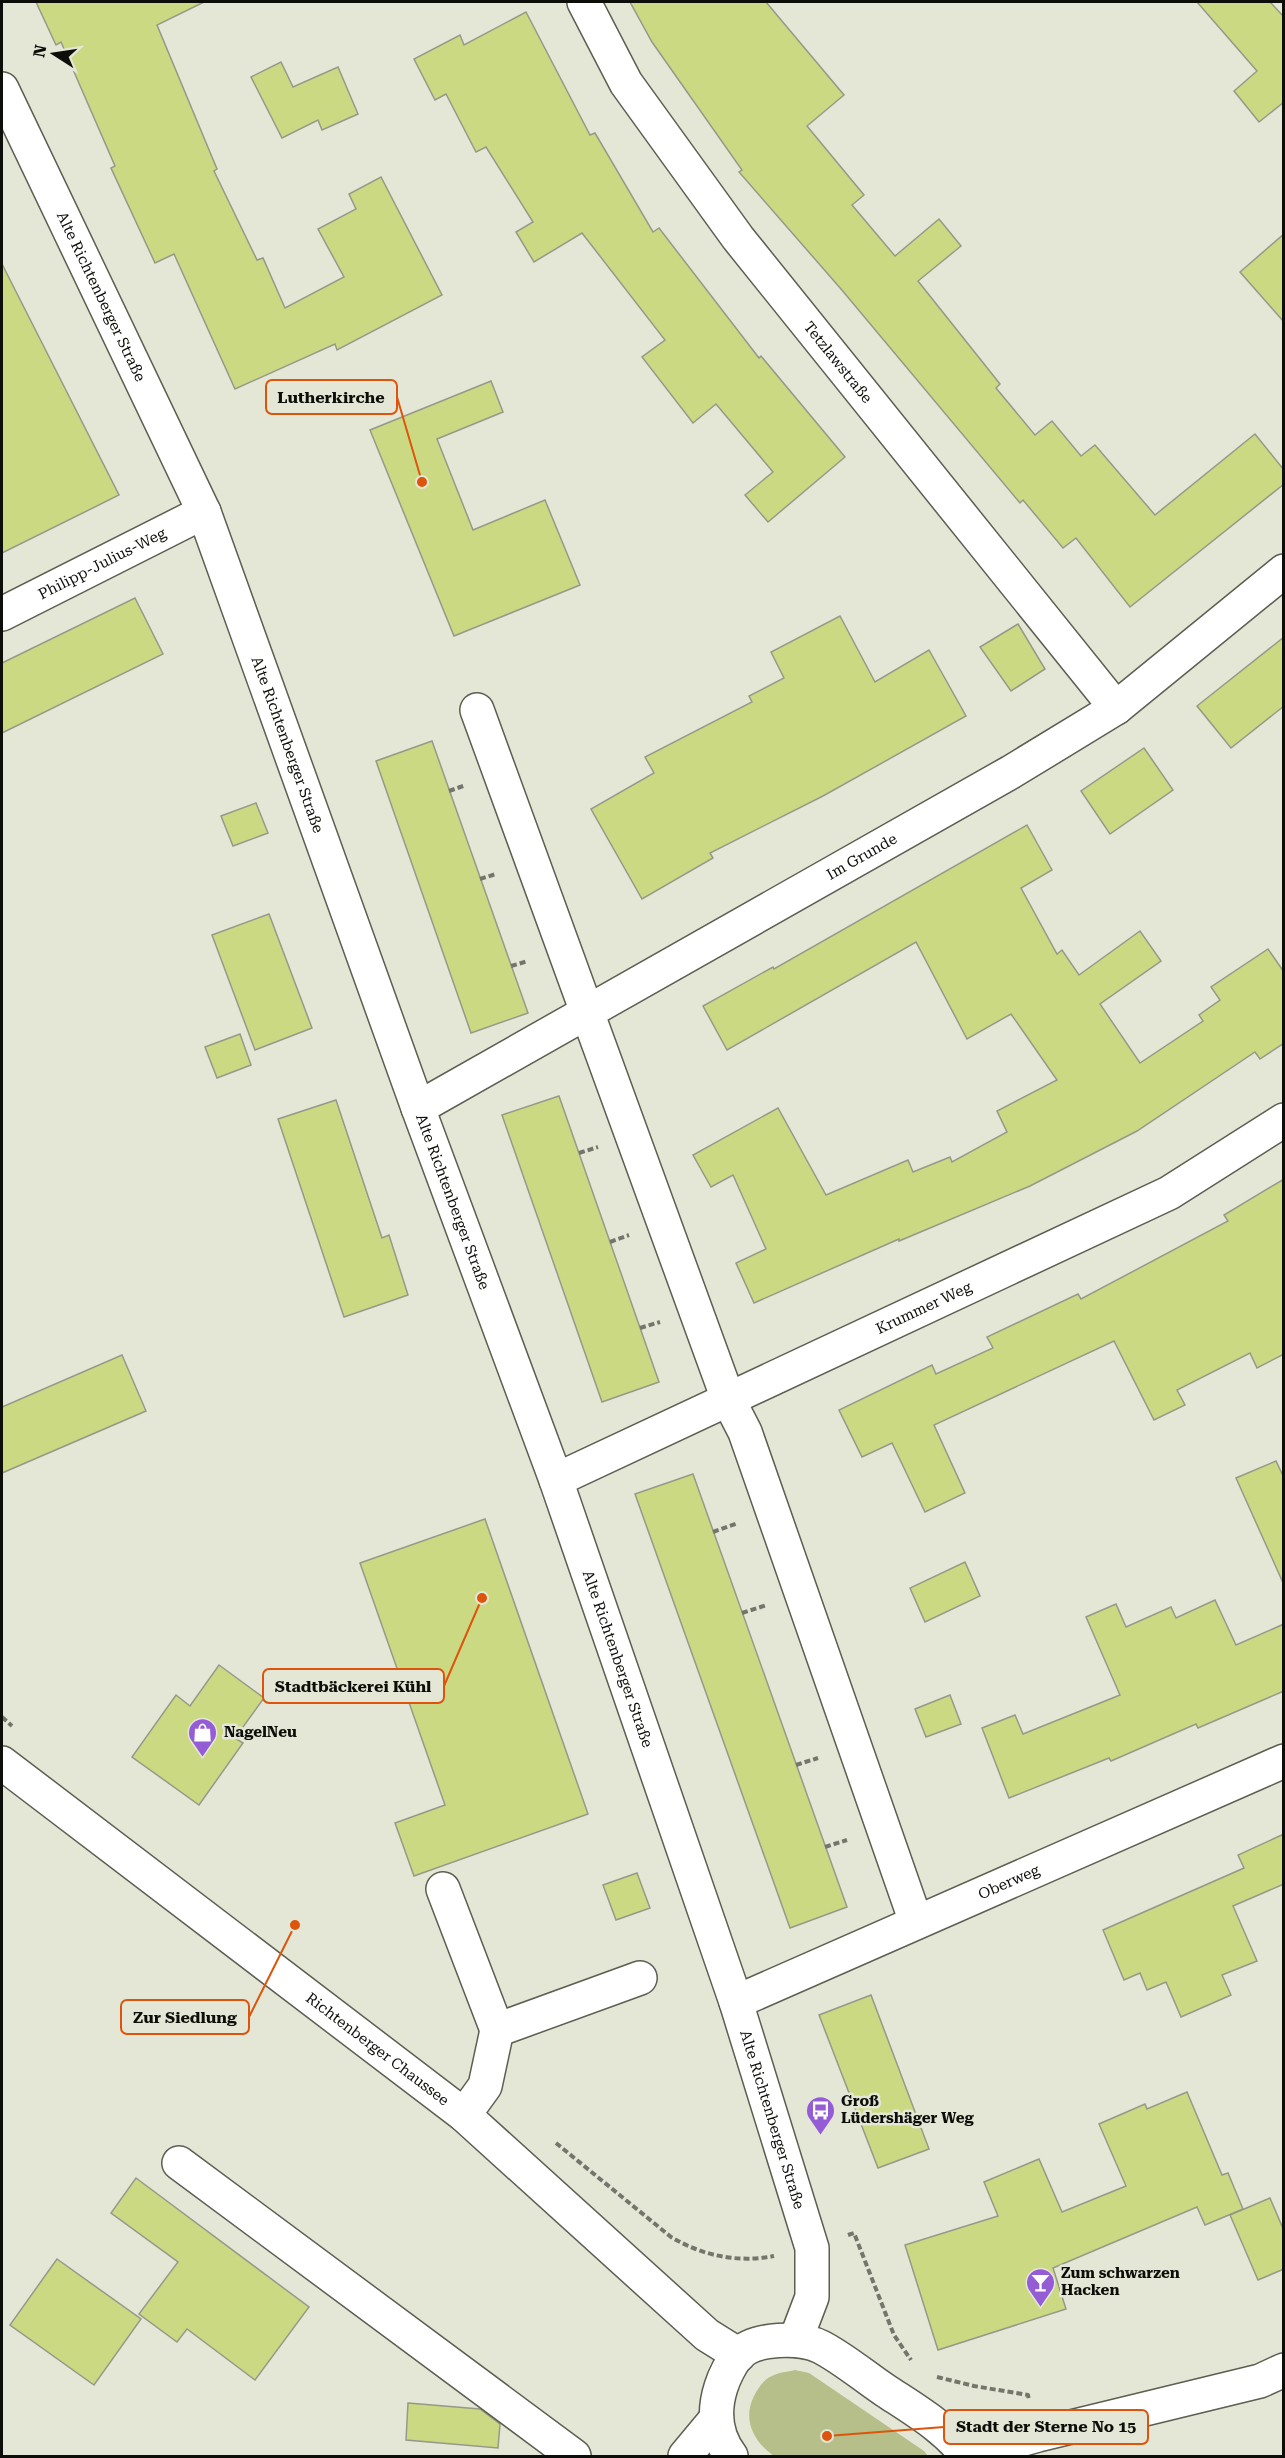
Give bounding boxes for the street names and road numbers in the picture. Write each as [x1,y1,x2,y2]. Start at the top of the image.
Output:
street label: Alte Richtenberger Straße [53,209,149,384]
street label: Tetzlawstraße [800,318,876,407]
street label: Philipp-Julius-Weg [35,524,169,603]
street label: Alte Richtenberger Straße [248,654,327,835]
street label: Im Grunde [823,830,900,884]
street label: Alte Richtenberger Straße [412,1111,494,1292]
street label: Krummer Weg [873,1278,975,1338]
street label: Alte Richtenberger Straße [579,1568,657,1750]
street label: Oberweg [975,1860,1043,1903]
street label: Richtenberger Chaussee [302,1989,453,2109]
street label: Alte Richtenberger Straße [736,2028,808,2211]

